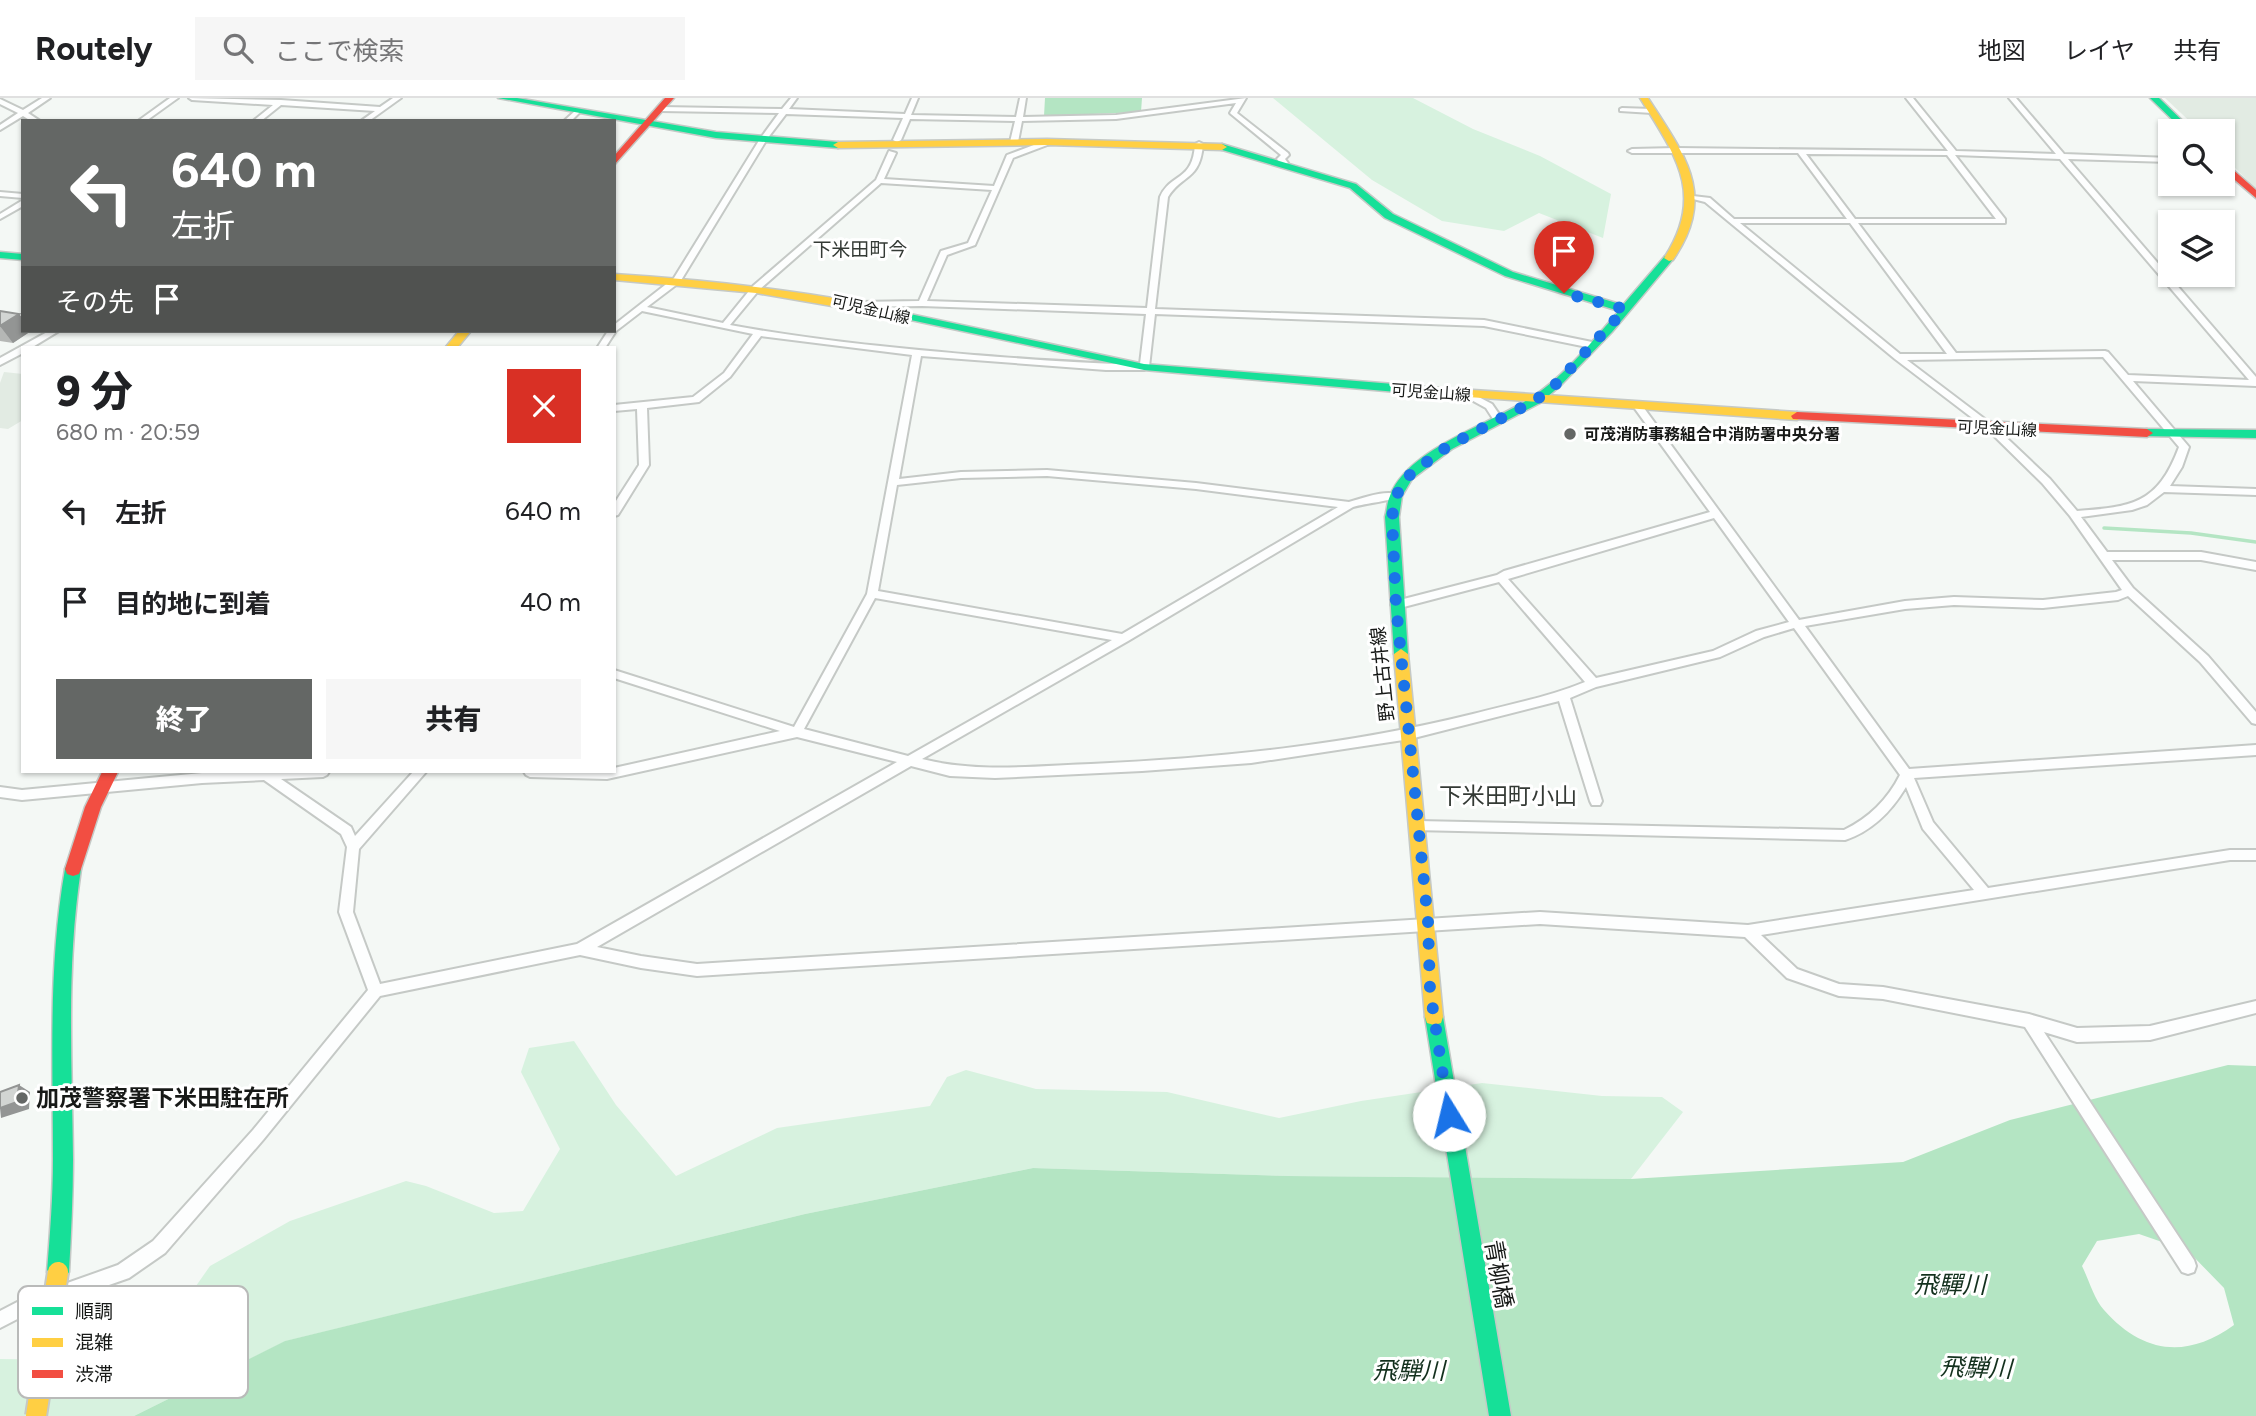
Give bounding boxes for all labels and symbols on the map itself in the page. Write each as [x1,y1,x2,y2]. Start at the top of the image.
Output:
pin [1534,221,1594,293]
district label: 下米田町今 [812,238,908,261]
street label: 可児金山線 [830,291,912,328]
street label: 可児金山線 [1390,380,1472,405]
street label: 可児金山線 [1957,417,2037,440]
place label: 可茂消防事務組合中消防署中央分署 [1584,425,1840,444]
marker: 可茂消防事務組合中消防署中央分署 [1562,426,1578,442]
street label: 野上古井線 [1366,625,1399,722]
district label: 下米田町小山 [1439,782,1577,810]
position arrow [1412,1078,1486,1152]
place label: 加茂警察署下米田駐在所 [36,1084,289,1112]
marker: 加茂警察署下米田駐在所 [14,1090,30,1106]
street label: 青柳橋 [1479,1238,1519,1310]
water label: 飛驒川 [1914,1270,1989,1299]
legend [18,1286,248,1398]
text: 順調 [75,1300,113,1323]
text: 混雑 [75,1331,113,1354]
water label: 飛騨川 [1940,1352,2015,1383]
water label: 飛騨川 [1373,1356,1448,1385]
text: 渋滞 [75,1363,113,1386]

